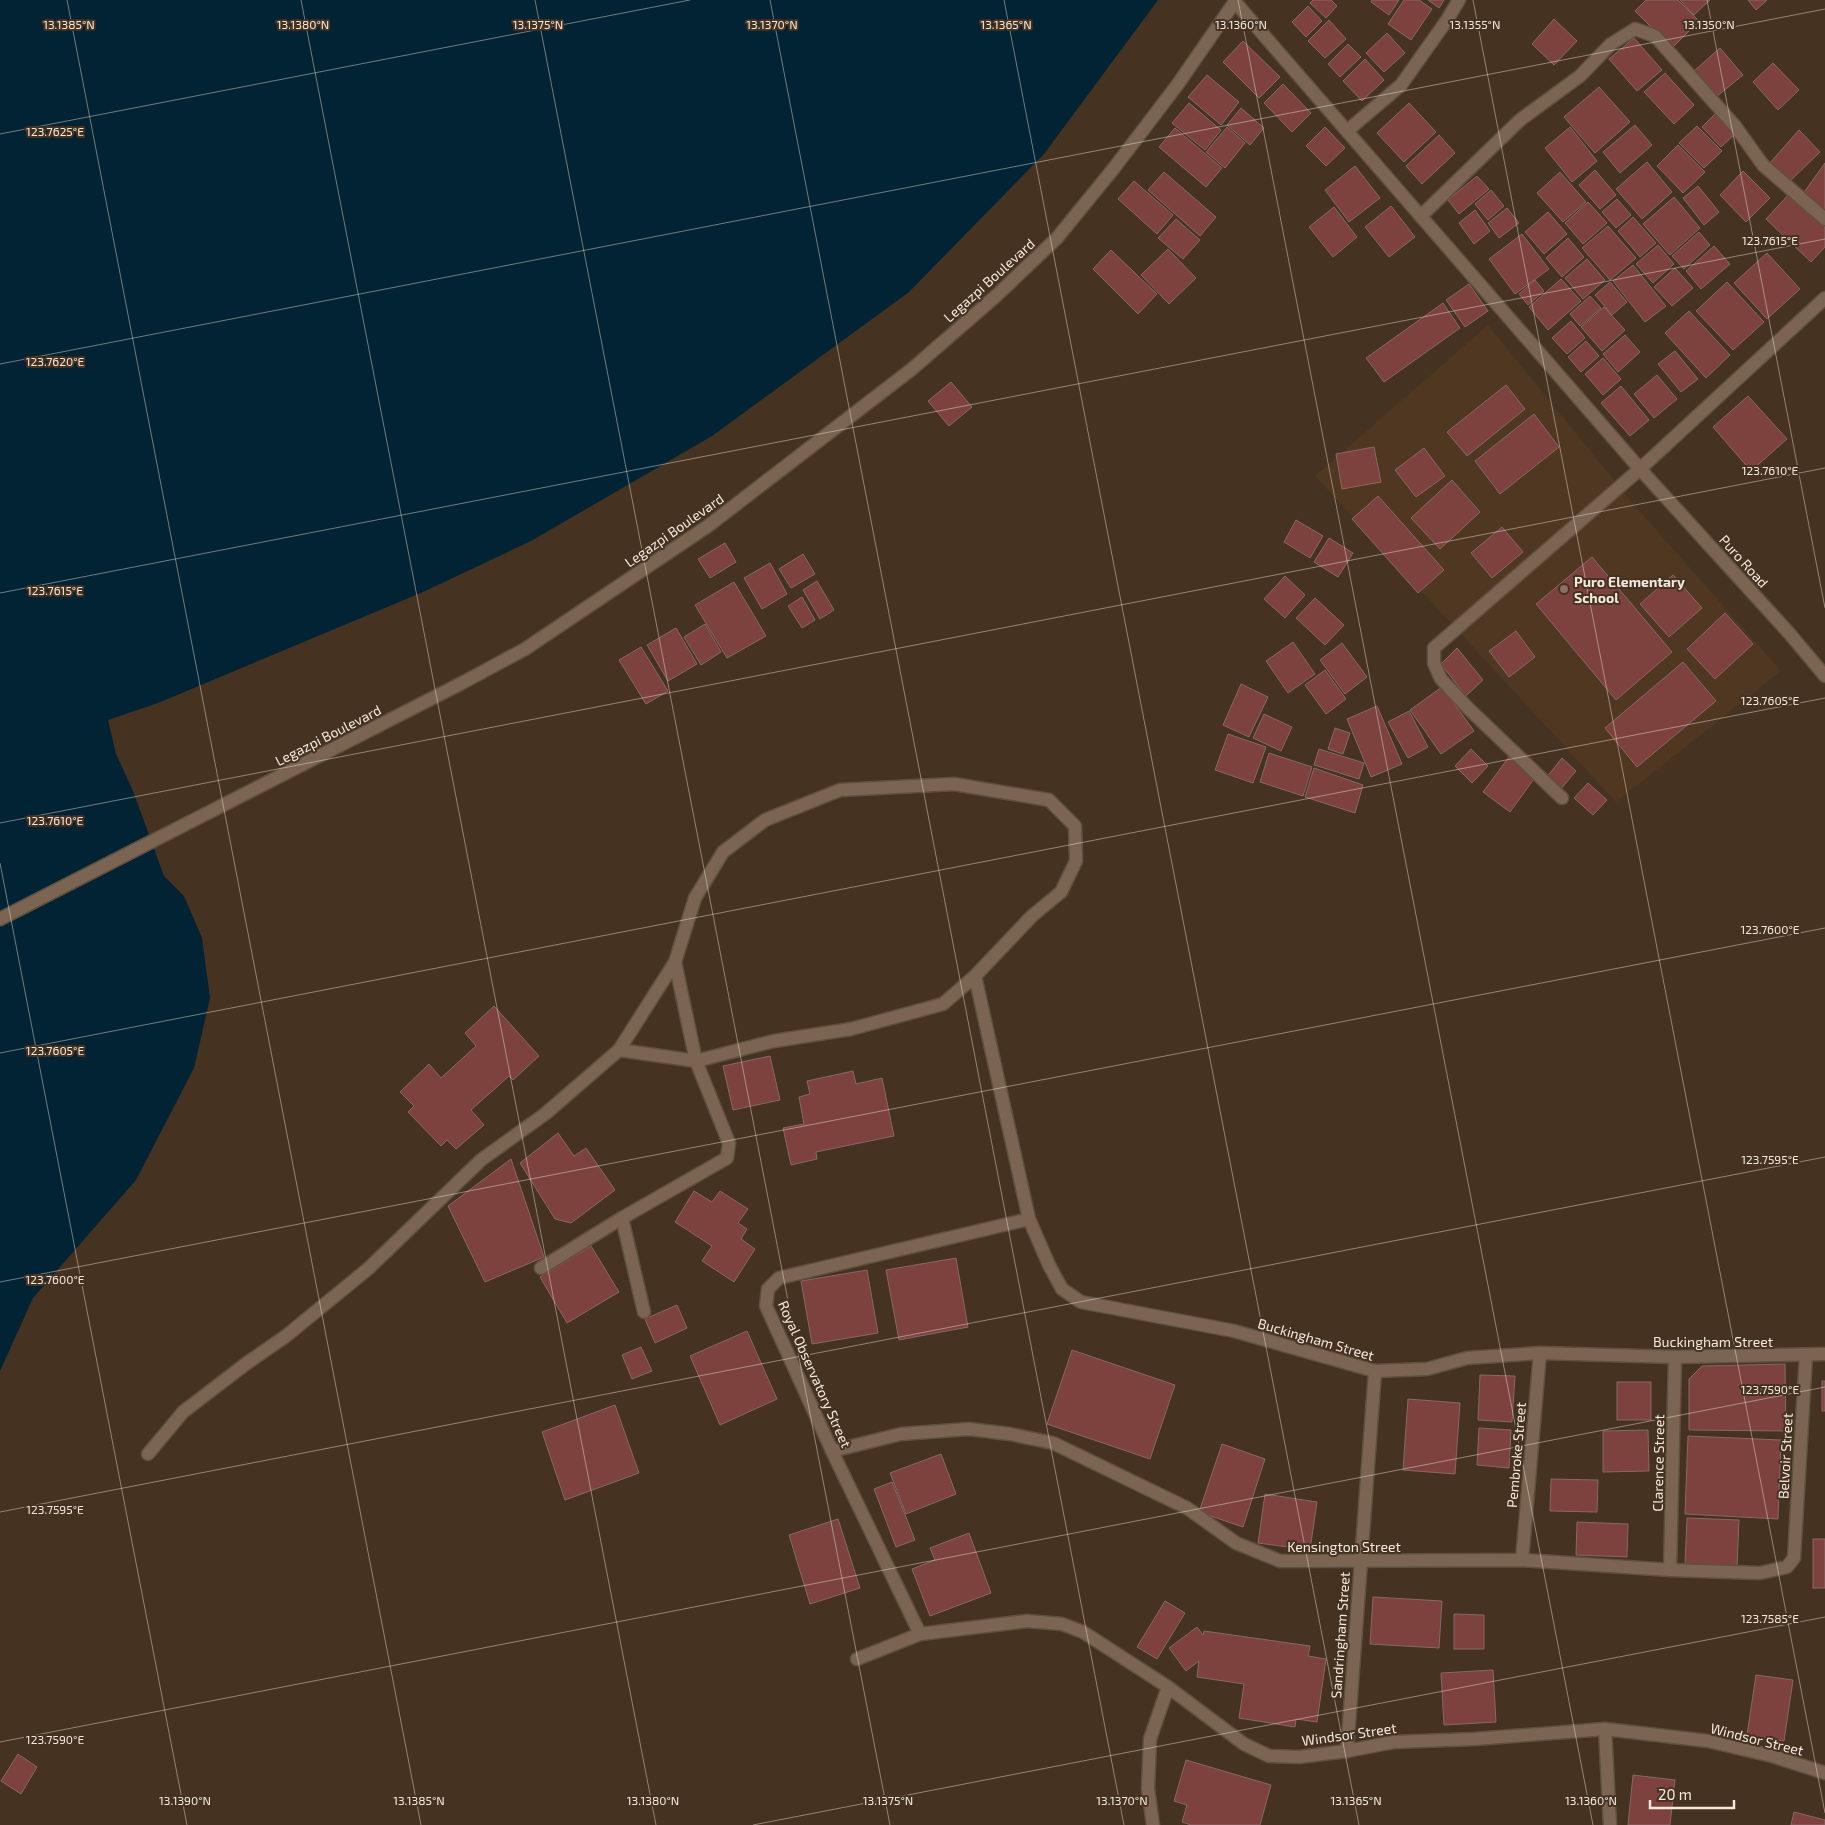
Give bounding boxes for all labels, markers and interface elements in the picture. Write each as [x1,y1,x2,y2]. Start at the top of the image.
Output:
text: 13.1385°N [43,17,95,31]
text: 13.1380°N [277,17,329,31]
text: 13.1375°N [513,17,563,31]
text: 13.1370°N [746,17,798,31]
text: 13.1365°N [980,17,1032,31]
text: 13.1360°N [1215,17,1267,31]
text: 13.1355°N [1450,17,1500,31]
text: 13.1350°N [1683,17,1735,31]
text: 123.7625°E [26,124,84,138]
text: 123.7615°E [1742,233,1798,247]
street label: Legazpi Boulevard [940,235,1038,325]
text: 123.7620°E [26,354,85,368]
text: 123.7610°E [1742,463,1799,477]
street label: Legazpi Boulevard [621,490,727,570]
street label: Puro Road [1716,531,1772,591]
place label: Puro Elementary School [1574,573,1685,606]
text: 123.7615°E [27,583,83,597]
marker: Puro Elementary School [1558,583,1570,595]
text: 123.7605°E [1741,693,1799,707]
street label: Legazpi Boulevard [272,701,384,769]
text: 123.7610°E [27,813,84,827]
text: 123.7600°E [1740,922,1800,936]
text: 123.7605°E [26,1043,84,1057]
text: 123.7595°E [1741,1152,1799,1166]
text: 123.7600°E [25,1272,85,1286]
street label: Royal Observatory Street [775,1298,855,1450]
street label: Buckingham Street [1256,1314,1376,1364]
street label: Buckingham Street [1653,1333,1773,1350]
text: 123.7590°E [1741,1382,1799,1396]
street label: Pembroke Street [1503,1402,1529,1508]
street label: Belvoir Street [1774,1413,1796,1499]
street label: Clarence Street [1649,1414,1667,1512]
text: 123.7595°E [26,1502,84,1516]
street label: Kensington Street [1287,1538,1401,1555]
street label: Sandringham Street [1327,1571,1353,1699]
text: 123.7585°E [1741,1611,1799,1625]
street label: Windsor Street [1301,1719,1397,1749]
street label: Windsor Street [1709,1719,1805,1759]
text: 123.7590°E [26,1732,84,1746]
scale bar [1650,1778,1734,1810]
text: 20 m [1658,1785,1692,1803]
text: 13.1390°N [159,1793,211,1807]
text: 13.1385°N [393,1793,445,1807]
text: 13.1380°N [627,1793,679,1807]
text: 13.1375°N [863,1793,913,1807]
text: 13.1370°N [1096,1793,1148,1807]
text: 13.1365°N [1330,1793,1382,1807]
text: 13.1360°N [1565,1793,1617,1807]

